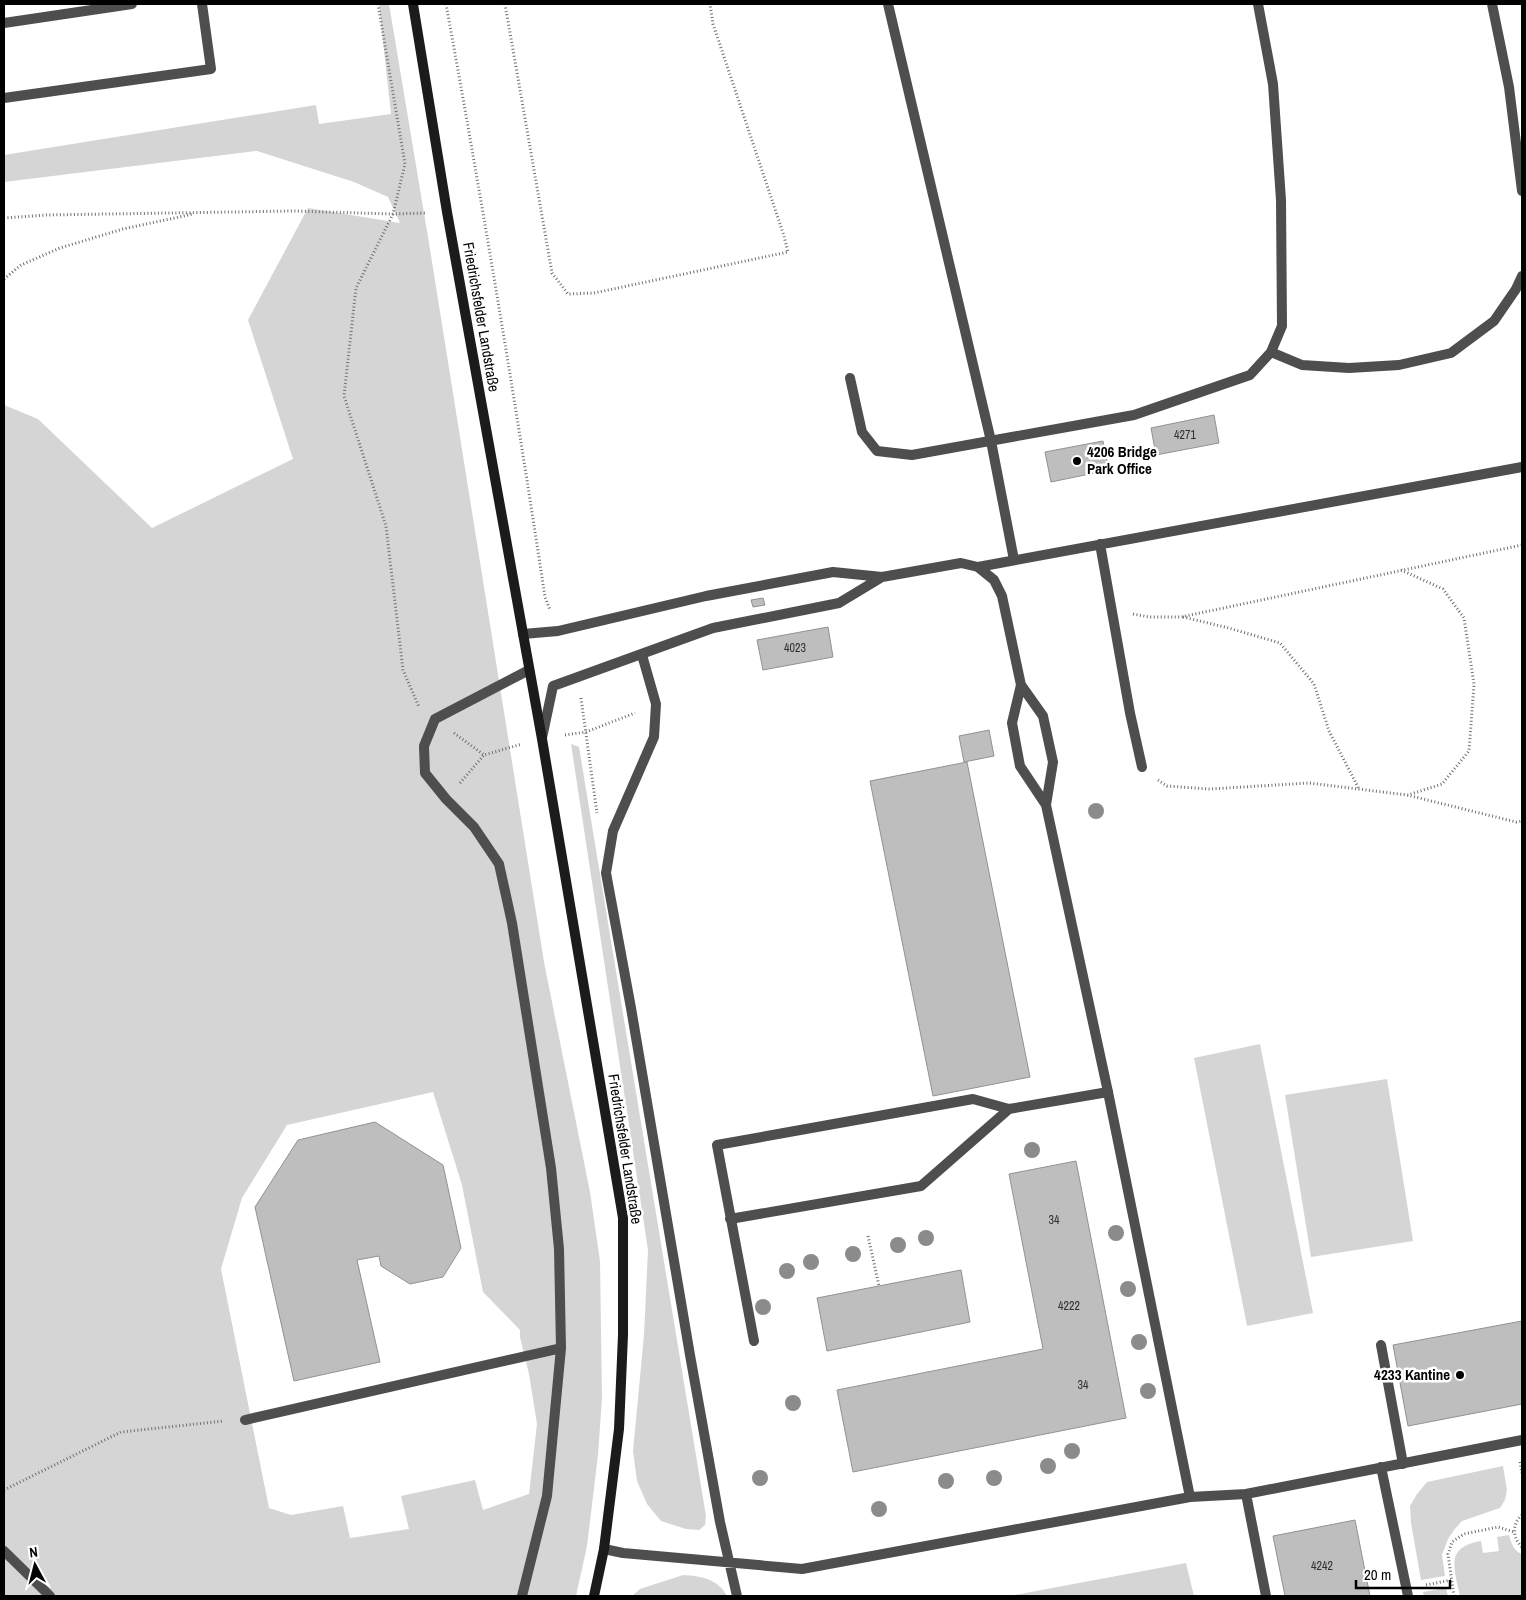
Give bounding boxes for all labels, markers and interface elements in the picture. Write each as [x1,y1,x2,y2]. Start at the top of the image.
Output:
street label: Friedrichsfelder Landstraße [458,240,505,394]
house number: 4271 [1174,427,1196,443]
place label: 4206 Bridge Park Office [1087,441,1157,479]
marker: 4206 Bridge Park Office [1071,455,1083,467]
house number: 4023 [784,640,806,656]
street label: Friedrichsfelder Landstraße [603,1072,648,1226]
house number: 34 [1049,1212,1060,1228]
house number: 4222 [1058,1298,1080,1314]
place label: 4233 Kantine [1374,1364,1450,1385]
marker: 4233 Kantine [1454,1369,1466,1381]
house number: 34 [1078,1377,1089,1393]
north arrow [10,1540,60,1590]
text: N [28,1543,39,1562]
house number: 4242 [1311,1558,1333,1574]
scale bar [1356,1558,1450,1590]
text: 20 m [1364,1564,1391,1585]

